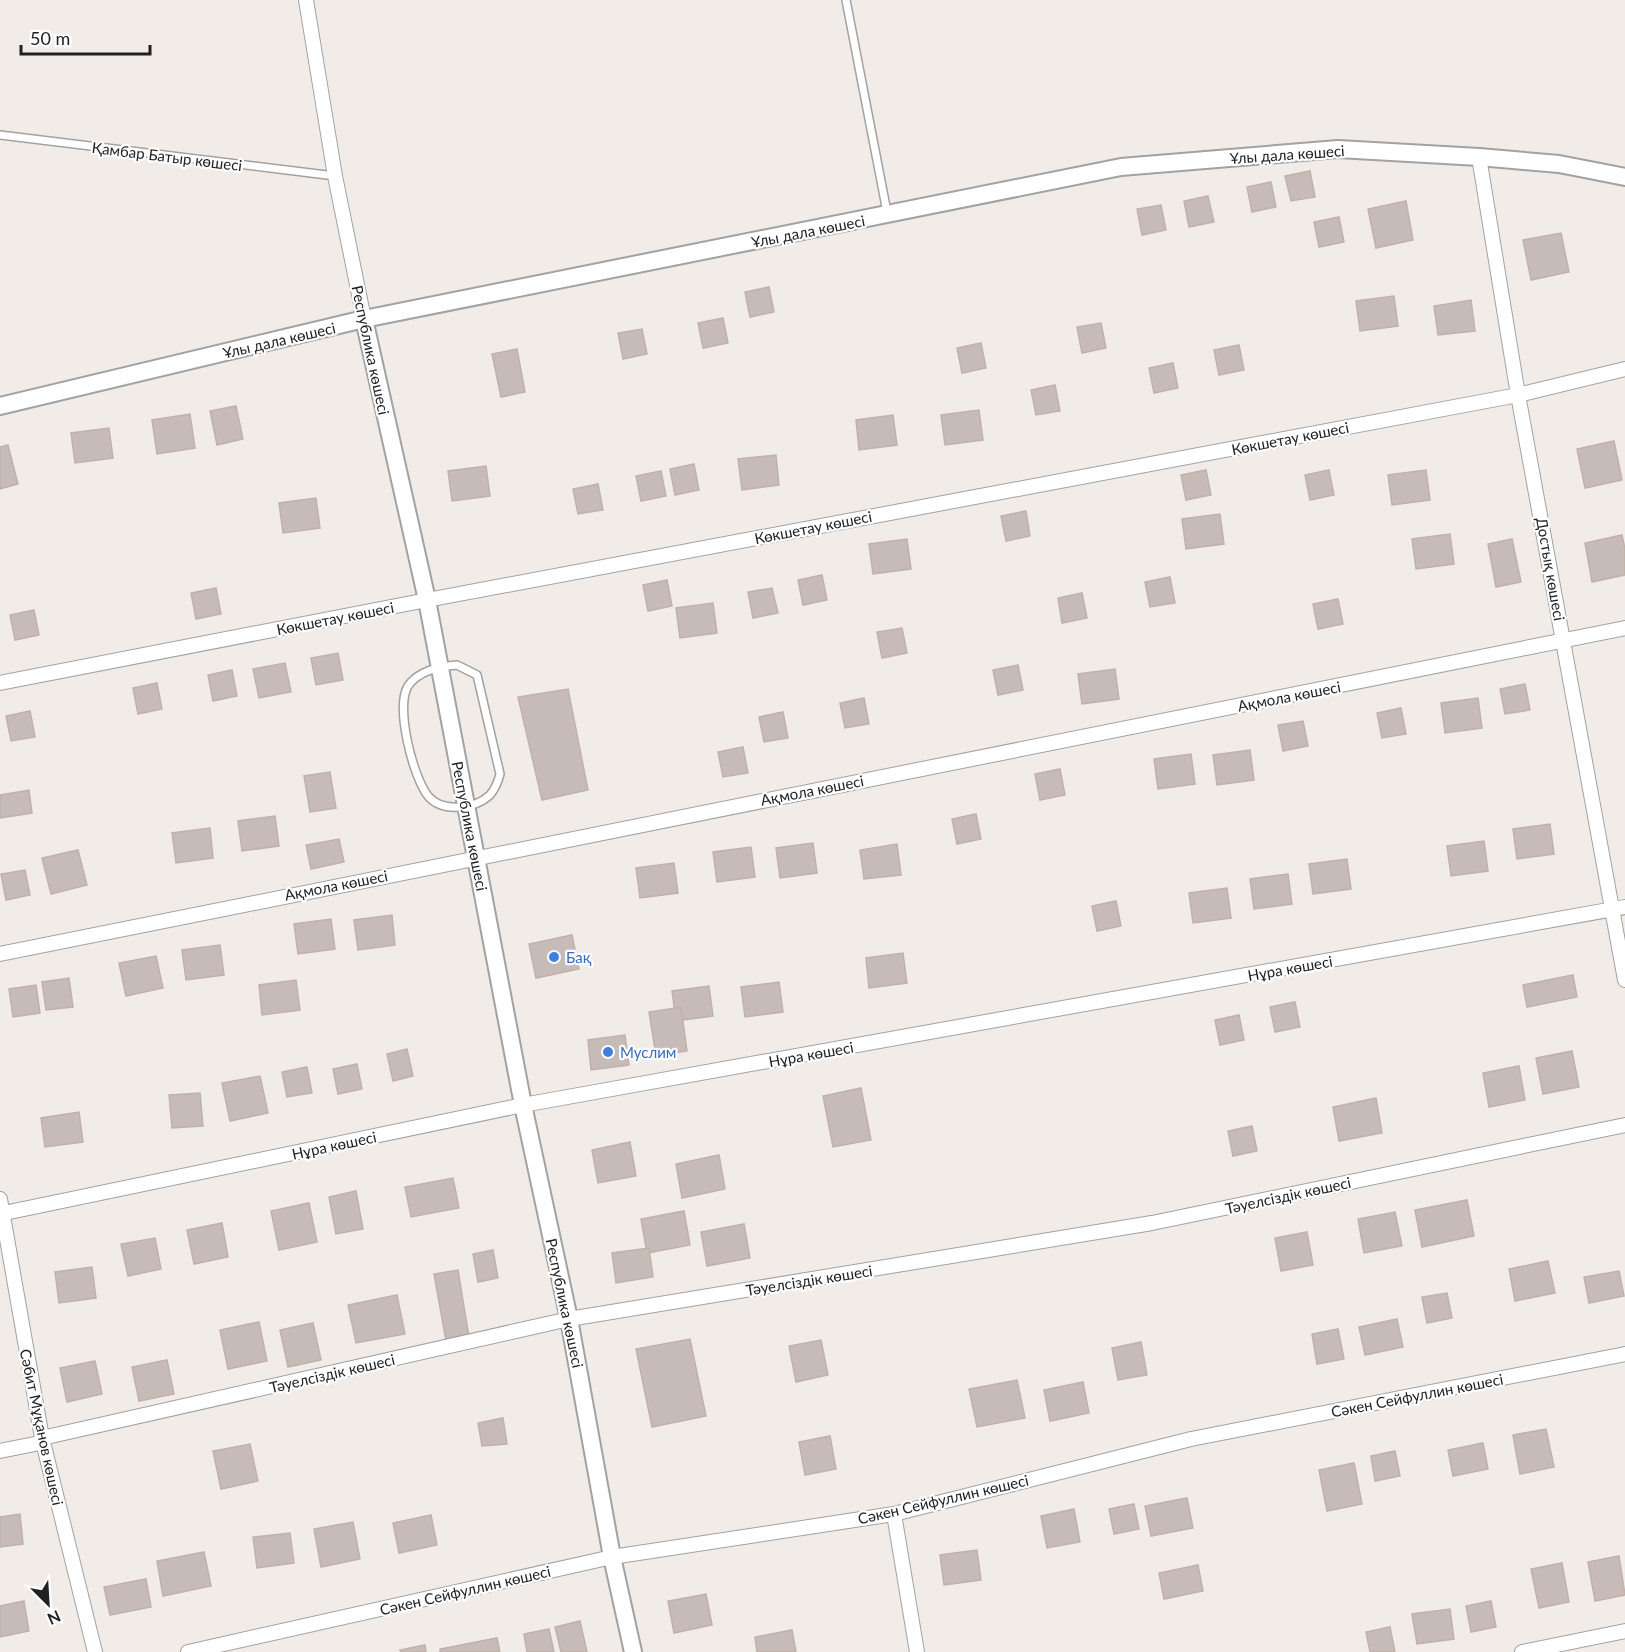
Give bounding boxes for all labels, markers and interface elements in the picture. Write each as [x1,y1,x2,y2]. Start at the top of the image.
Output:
scale bar [21,18,150,56]
text: 50 m [30,27,70,49]
street label: Қамбар Батыр көшесі [91,138,243,174]
street label: Ұлы дала көшесі [1229,141,1345,167]
street label: Ұлы дала көшесі [750,211,866,251]
street label: Республика көшесі [348,284,394,416]
street label: Ұлы дала көшесі [221,318,337,362]
street label: Көкшетау көшесі [1230,418,1350,458]
street label: Көкшетау көшесі [753,507,873,547]
street label: Достық көшесі [1533,516,1569,622]
street label: Көкшетау көшесі [275,598,395,638]
street label: Ақмола көшесі [1236,677,1342,715]
street label: Республика көшесі [449,760,491,892]
street label: Ақмола көшесі [759,771,865,809]
street label: Ақмола көшесі [283,866,389,904]
place label: Бақ [566,948,592,966]
marker: Бақ [547,950,561,964]
street label: Нұра көшесі [1246,952,1334,984]
street label: Нұра көшесі [767,1038,855,1070]
place label: Муслим [620,1043,676,1061]
marker: Муслим [601,1045,615,1059]
street label: Нұра көшесі [290,1127,378,1163]
street label: Тәуелсіздік көшесі [1224,1173,1352,1217]
street label: Республика көшесі [542,1237,588,1369]
street label: Тәуелсіздік көшесі [744,1261,874,1299]
street label: Сәбит Мұқанов көшесі [17,1347,67,1507]
street label: Тәуелсіздік көшесі [268,1350,396,1396]
street label: Сәкен Сейфуллин көшесі [1329,1369,1505,1421]
street label: Сәкен Сейфуллин көшесі [856,1471,1030,1527]
street label: Сәкен Сейфуллин көшесі [378,1562,552,1618]
north arrow [18,1574,78,1634]
text: N [45,1607,64,1629]

